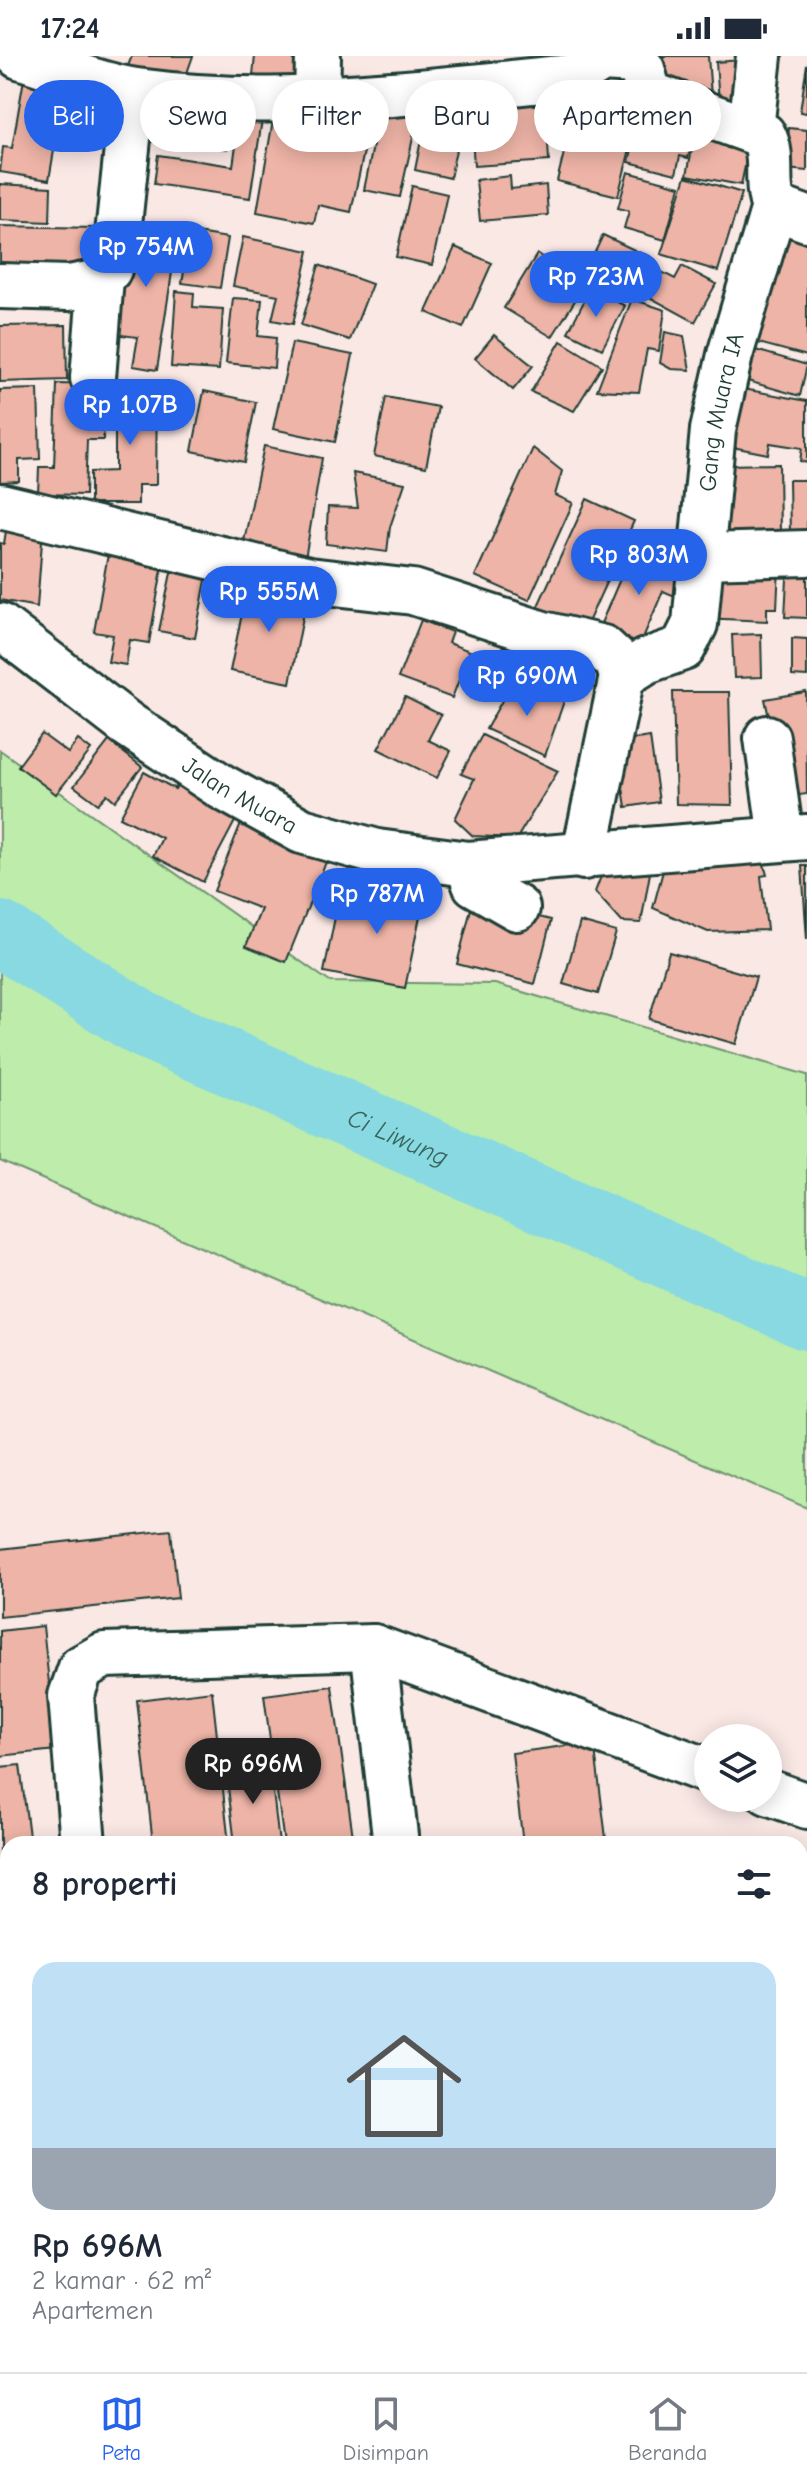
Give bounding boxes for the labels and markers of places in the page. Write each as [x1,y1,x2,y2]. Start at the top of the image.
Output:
pin: Rp 754M [72,221,220,289]
pin: Rp 723M [522,251,670,319]
pin: Rp 1.07B [47,379,213,447]
pin: Rp 803M [565,529,713,597]
pin: Rp 555M [195,566,343,634]
pin: Rp 690M [453,650,601,718]
pin: Rp 787M [303,868,451,936]
pin: Rp 696M [179,1738,327,1806]

